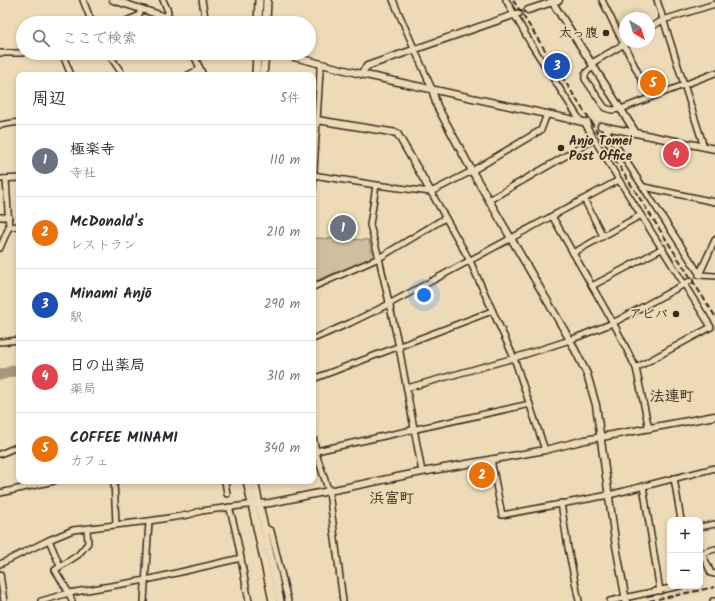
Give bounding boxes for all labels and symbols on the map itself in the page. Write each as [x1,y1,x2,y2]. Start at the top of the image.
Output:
north arrow [619,12,655,48]
place label: 太っ腹 [559,23,598,44]
marker: 太っ腹 [601,28,611,38]
pin: 3 [544,51,570,81]
pin: 5 [640,68,666,98]
place label: Anjo Tomei Post Office [569,131,633,167]
pin: 4 [663,139,689,169]
marker: Anjo Tomei Post Office [556,143,566,153]
pin: 1 [330,213,356,243]
your location [414,285,434,305]
place label: アビバ [629,304,668,325]
marker: アビバ [671,309,681,319]
district label: 法連町 [649,385,695,409]
pin: 2 [469,460,495,490]
district label: 浜富町 [369,487,415,511]

